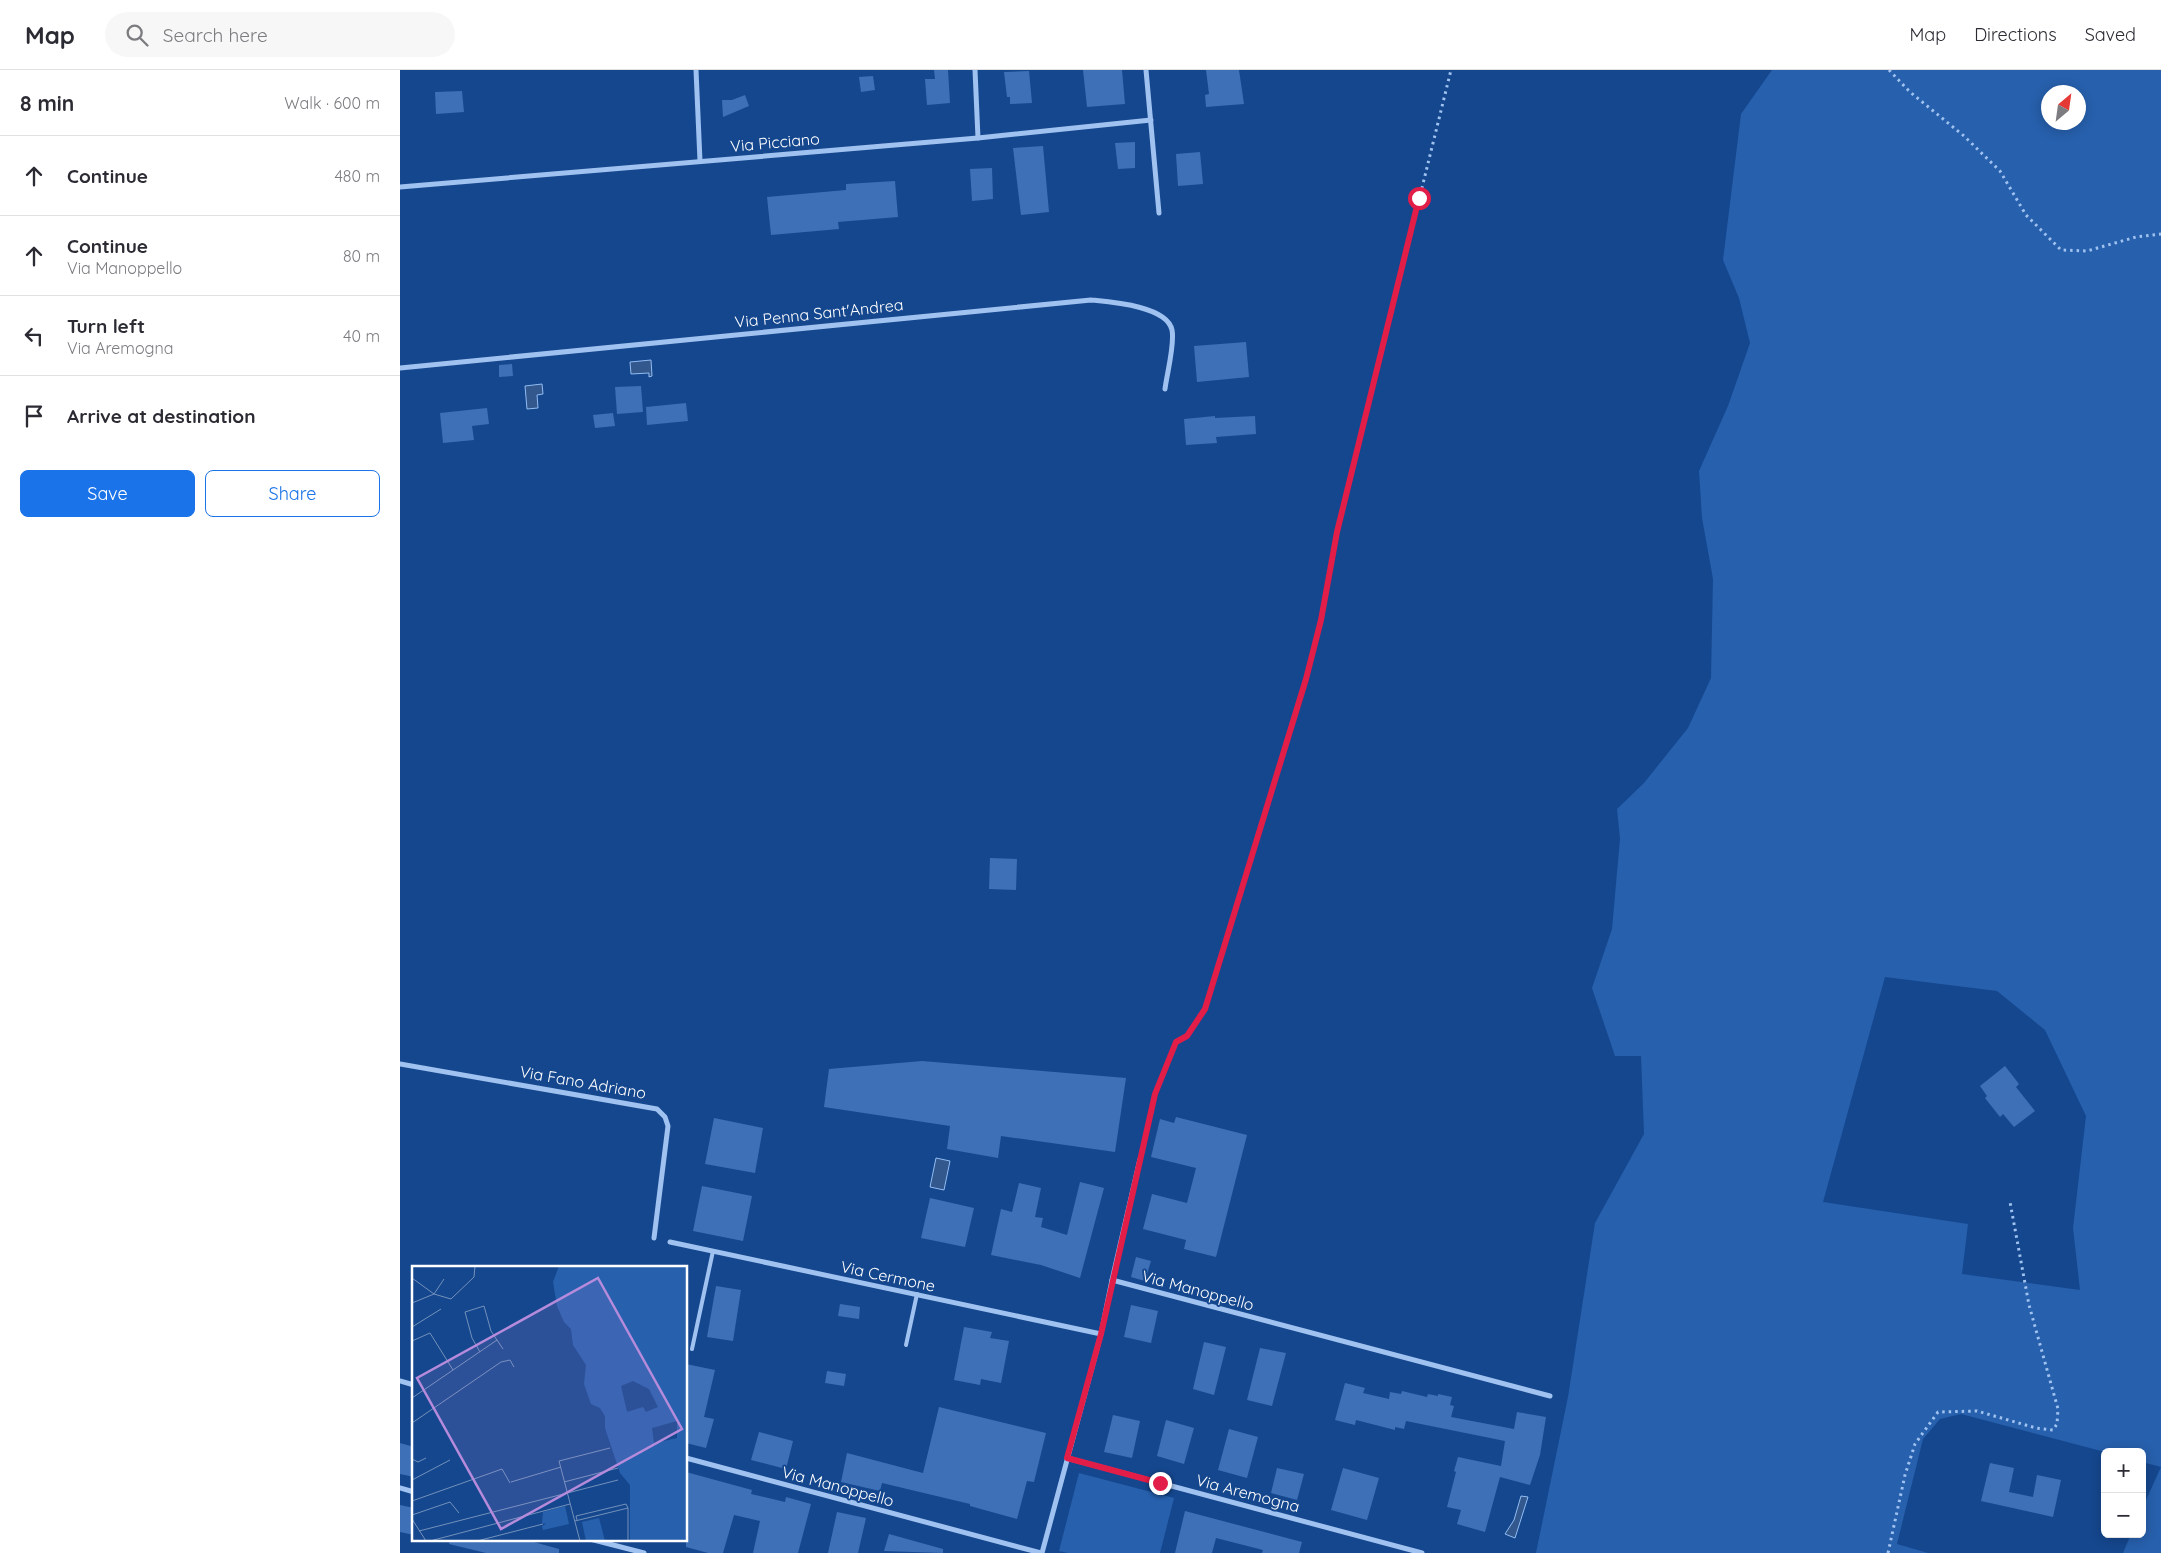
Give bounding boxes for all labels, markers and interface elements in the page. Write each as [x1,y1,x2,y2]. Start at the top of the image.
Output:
search box [105,12,455,57]
text: Map [25,20,75,50]
icon: search [123,21,151,49]
text: Search here [163,23,268,47]
text: Map [1909,23,1946,46]
text: Directions [1974,23,2057,46]
text: Saved [2085,23,2136,46]
north arrow [2041,85,2086,130]
text: 8 min [20,90,74,116]
text: Walk · 600 m [284,93,380,113]
street label: Via Picciano [729,128,821,156]
icon: ahead [20,162,48,190]
text: Continue [67,164,148,188]
text: 480 m [334,166,380,186]
route start [1408,187,1431,210]
text: Continue [67,234,148,258]
icon: ahead [20,242,48,270]
text: 80 m [343,246,380,266]
text: Via Manoppello [67,258,182,278]
street label: Via Penna Sant'Andrea [734,294,904,332]
text: Turn left [67,314,145,338]
icon: left [20,322,48,350]
text: 40 m [343,326,380,346]
text: Via Aremogna [67,338,174,358]
icon: arrive [20,402,48,430]
text: Arrive at destination [67,404,256,428]
button: Save [20,470,195,517]
button: Share [205,470,380,517]
street label: Via Fano Adriano [518,1061,648,1103]
street label: Via Cermone [839,1256,937,1296]
street label: Via Manoppello [1140,1265,1256,1315]
inset map [412,1266,688,1540]
map controls [2101,1448,2146,1538]
button: + [2101,1448,2146,1493]
street label: Via Manoppello [780,1461,896,1511]
street label: Via Aremogna [1194,1470,1302,1516]
route end [1149,1472,1172,1495]
button: − [2101,1493,2146,1538]

